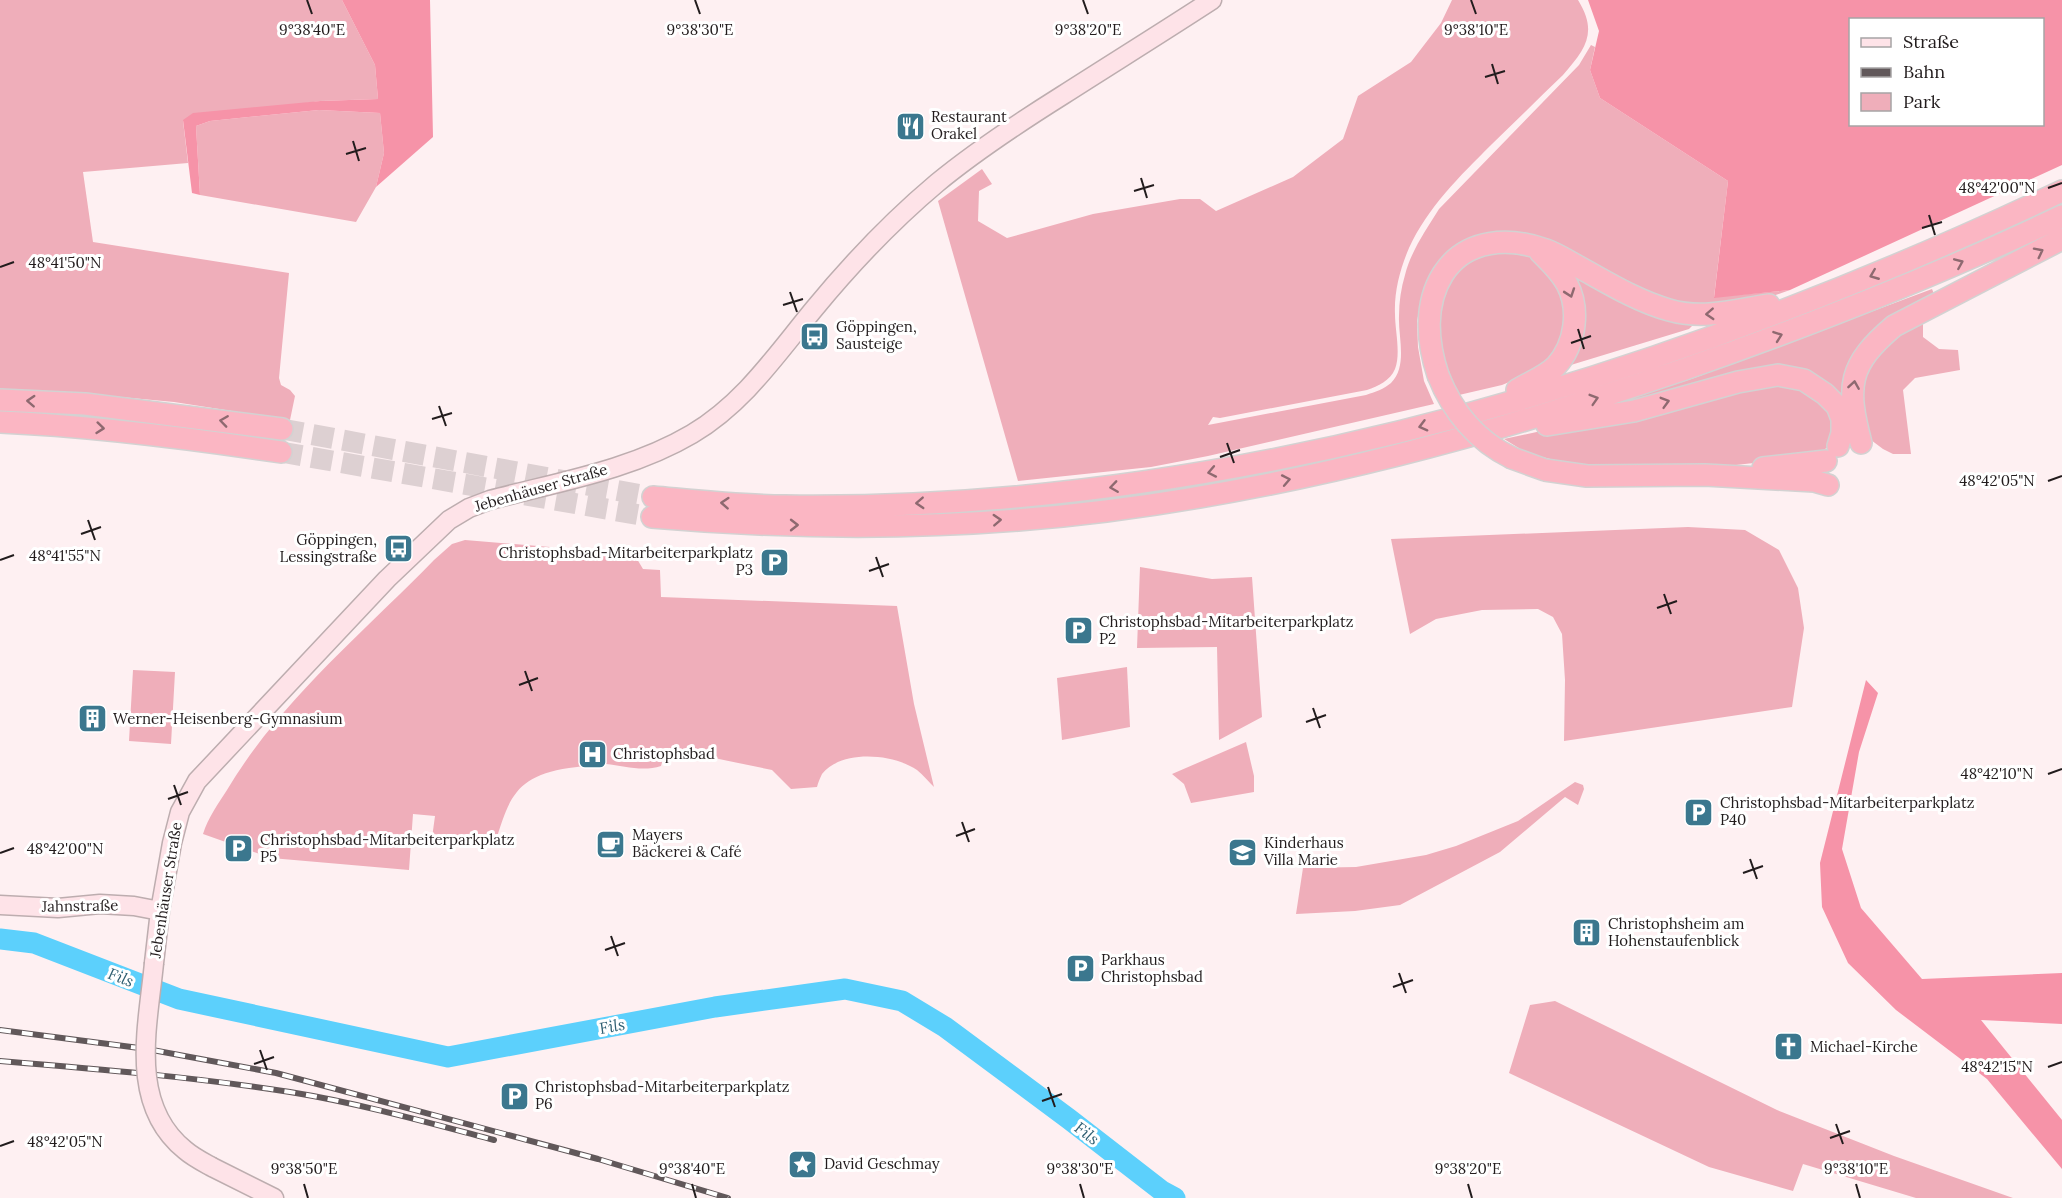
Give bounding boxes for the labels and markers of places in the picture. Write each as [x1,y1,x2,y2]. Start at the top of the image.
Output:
place label: Restaurant Orakel [931,107,1007,143]
restaurant icon: Restaurant Orakel [894,110,926,142]
place label: Göppingen, Sausteige [836,317,917,353]
bus stop icon: Göppingen, Sausteige [799,320,831,352]
place label: Göppingen, Lessingstraße [279,530,377,566]
bus stop icon: Göppingen, Lessingstraße [382,533,414,565]
place label: Christophsbad-Mitarbeiterparkplatz P3 [499,543,753,579]
parking icon: Christophsbad-Mitarbeiterparkplatz P3 [758,546,790,578]
place label: Christophsbad-Mitarbeiterparkplatz P2 [1099,612,1353,648]
parking icon: Christophsbad-Mitarbeiterparkplatz P2 [1062,615,1094,647]
building icon: Werner-Heisenberg-Gymnasium [76,703,108,735]
place label: Werner-Heisenberg-Gymnasium [113,709,343,728]
hospital icon: Christophsbad [576,738,608,770]
place label: Christophsbad [613,744,715,763]
place label: Christophsbad-Mitarbeiterparkplatz P40 [1720,793,1974,829]
parking icon: Christophsbad-Mitarbeiterparkplatz P40 [1683,796,1715,828]
place label: Mayers Bäckerei & Café [632,825,742,861]
cafe icon: Mayers Bäckerei & Café [595,828,627,860]
place label: Christophsbad-Mitarbeiterparkplatz P5 [260,830,514,866]
parking icon: Christophsbad-Mitarbeiterparkplatz P5 [223,833,255,865]
place label: Kinderhaus Villa Marie [1263,833,1344,869]
school or university icon: Kinderhaus Villa Marie [1227,836,1259,868]
place label: Christophsheim am Hohenstaufenblick [1608,914,1744,950]
building icon: Christophsheim am Hohenstaufenblick [1571,917,1603,949]
place label: Parkhaus Christophsbad [1101,950,1203,986]
parking icon: Parkhaus Christophsbad [1064,953,1096,985]
church icon: Michael-Kirche [1773,1031,1805,1063]
place label: Michael-Kirche [1810,1037,1918,1056]
place label: Christophsbad-Mitarbeiterparkplatz P6 [535,1077,789,1113]
parking icon: Christophsbad-Mitarbeiterparkplatz P6 [498,1080,530,1112]
place icon: David Geschmay [787,1148,819,1180]
place label: David Geschmay [824,1154,940,1173]

